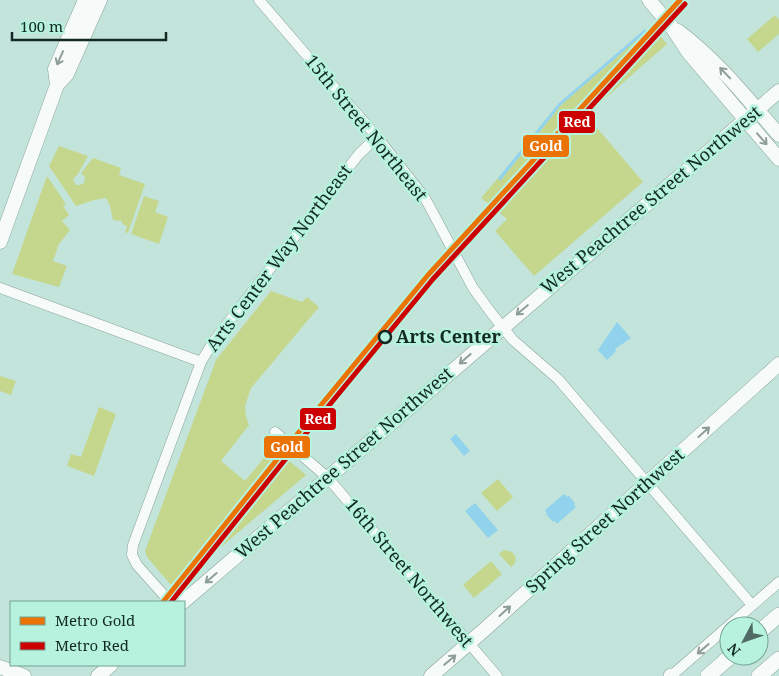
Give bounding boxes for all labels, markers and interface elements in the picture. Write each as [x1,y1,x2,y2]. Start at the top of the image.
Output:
scale bar [12,10,166,42]
text: 100 m [20,16,63,36]
street label: 15th Street Northeast [300,49,433,206]
one-way arrow [54,50,64,65]
one-way arrow [719,67,731,80]
street label: West Peachtree Street Northwest [535,100,766,299]
line badge: Red [558,110,596,134]
text: Red [563,112,591,131]
one-way arrow [756,133,768,146]
line badge: Gold [522,134,570,158]
text: Gold [529,136,563,155]
street label: Arts Center Way Northeast [200,159,357,356]
one-way arrow [515,305,528,316]
place label: Arts Center [396,324,502,348]
marker: Arts Center [378,330,392,344]
one-way arrow [459,353,472,364]
street label: West Peachtree Street Northwest [229,361,457,563]
line badge: Red [299,407,337,431]
text: Red [304,409,332,428]
one-way arrow [698,426,711,437]
line badge: Gold [263,435,311,459]
text: Gold [270,437,304,456]
street label: Spring Street Northwest [520,442,689,598]
street label: 16th Street Northwest [340,493,479,652]
one-way arrow [205,572,218,583]
legend [10,601,185,666]
one-way arrow [499,605,512,617]
text: Metro Gold [55,610,135,630]
north arrow [719,616,769,666]
text: Metro Red [55,635,129,655]
text: N [723,639,745,660]
one-way arrow [696,643,709,654]
one-way arrow [443,654,456,665]

